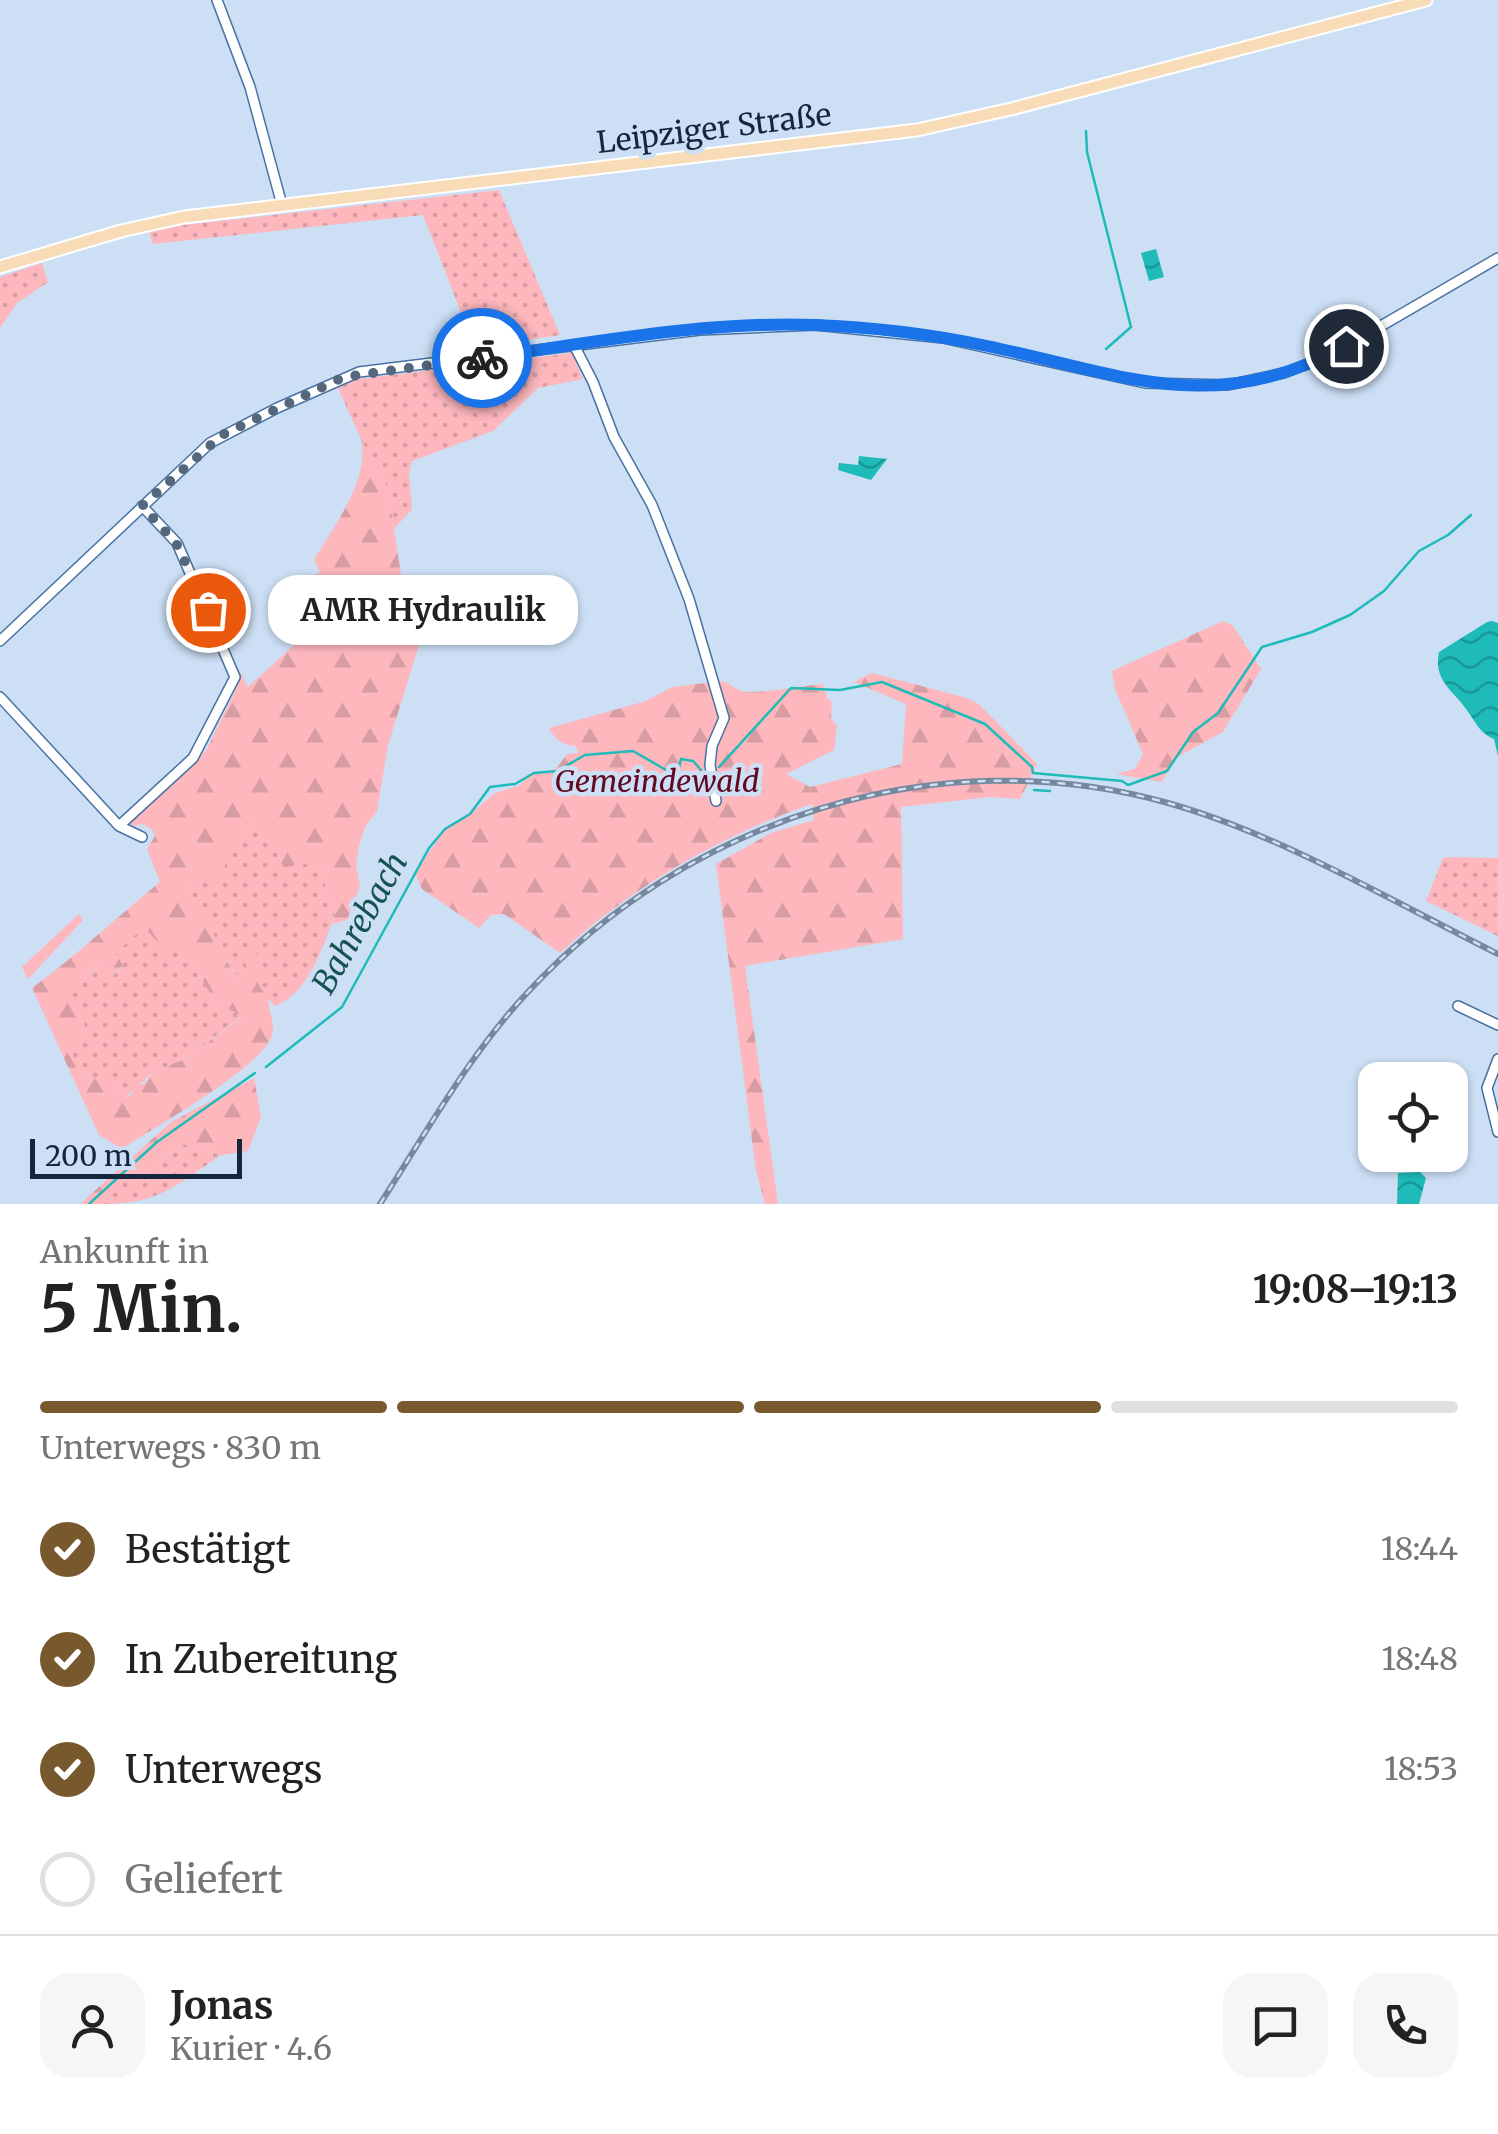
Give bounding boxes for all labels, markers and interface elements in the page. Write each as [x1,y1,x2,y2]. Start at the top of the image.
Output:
street label: Leipziger Straße [594,95,833,161]
pin [1304,304,1389,389]
courier [432,308,532,408]
icon: home [1319,319,1374,374]
icon: bike [455,331,510,386]
pin [166,568,251,653]
callout: AMR Hydraulik [268,575,578,645]
icon: bag [181,583,236,638]
text: AMR Hydraulik [300,590,546,630]
park label: Gemeindewald [555,762,760,800]
water label: Bahrebach [304,845,416,1001]
map controls [1358,1062,1468,1172]
button: locate [1358,1062,1468,1172]
scale bar [30,1134,242,1178]
text: 200 m [45,1138,132,1174]
text: Ankunft in [40,1232,209,1272]
text: 19:08–19:13 [1253,1266,1458,1313]
text: 5 Min. [40,1268,243,1350]
text: Unterwegs · 830 m [40,1428,321,1468]
icon: check [40,1522,95,1577]
text: Bestätigt [125,1526,290,1573]
text: 18:44 [1381,1529,1458,1569]
icon: check [40,1632,95,1687]
text: In Zubereitung [125,1636,397,1683]
text: 18:48 [1382,1639,1458,1679]
icon: check [40,1742,95,1797]
text: Unterwegs [125,1746,322,1793]
text: 18:53 [1384,1749,1458,1789]
text: Geliefert [125,1856,283,1903]
button: person [40,1973,145,2078]
button: chat [1223,1973,1328,2078]
button: phone [1353,1973,1458,2078]
text: Jonas [170,1982,273,2029]
text: Kurier · 4.6 [170,2029,332,2069]

